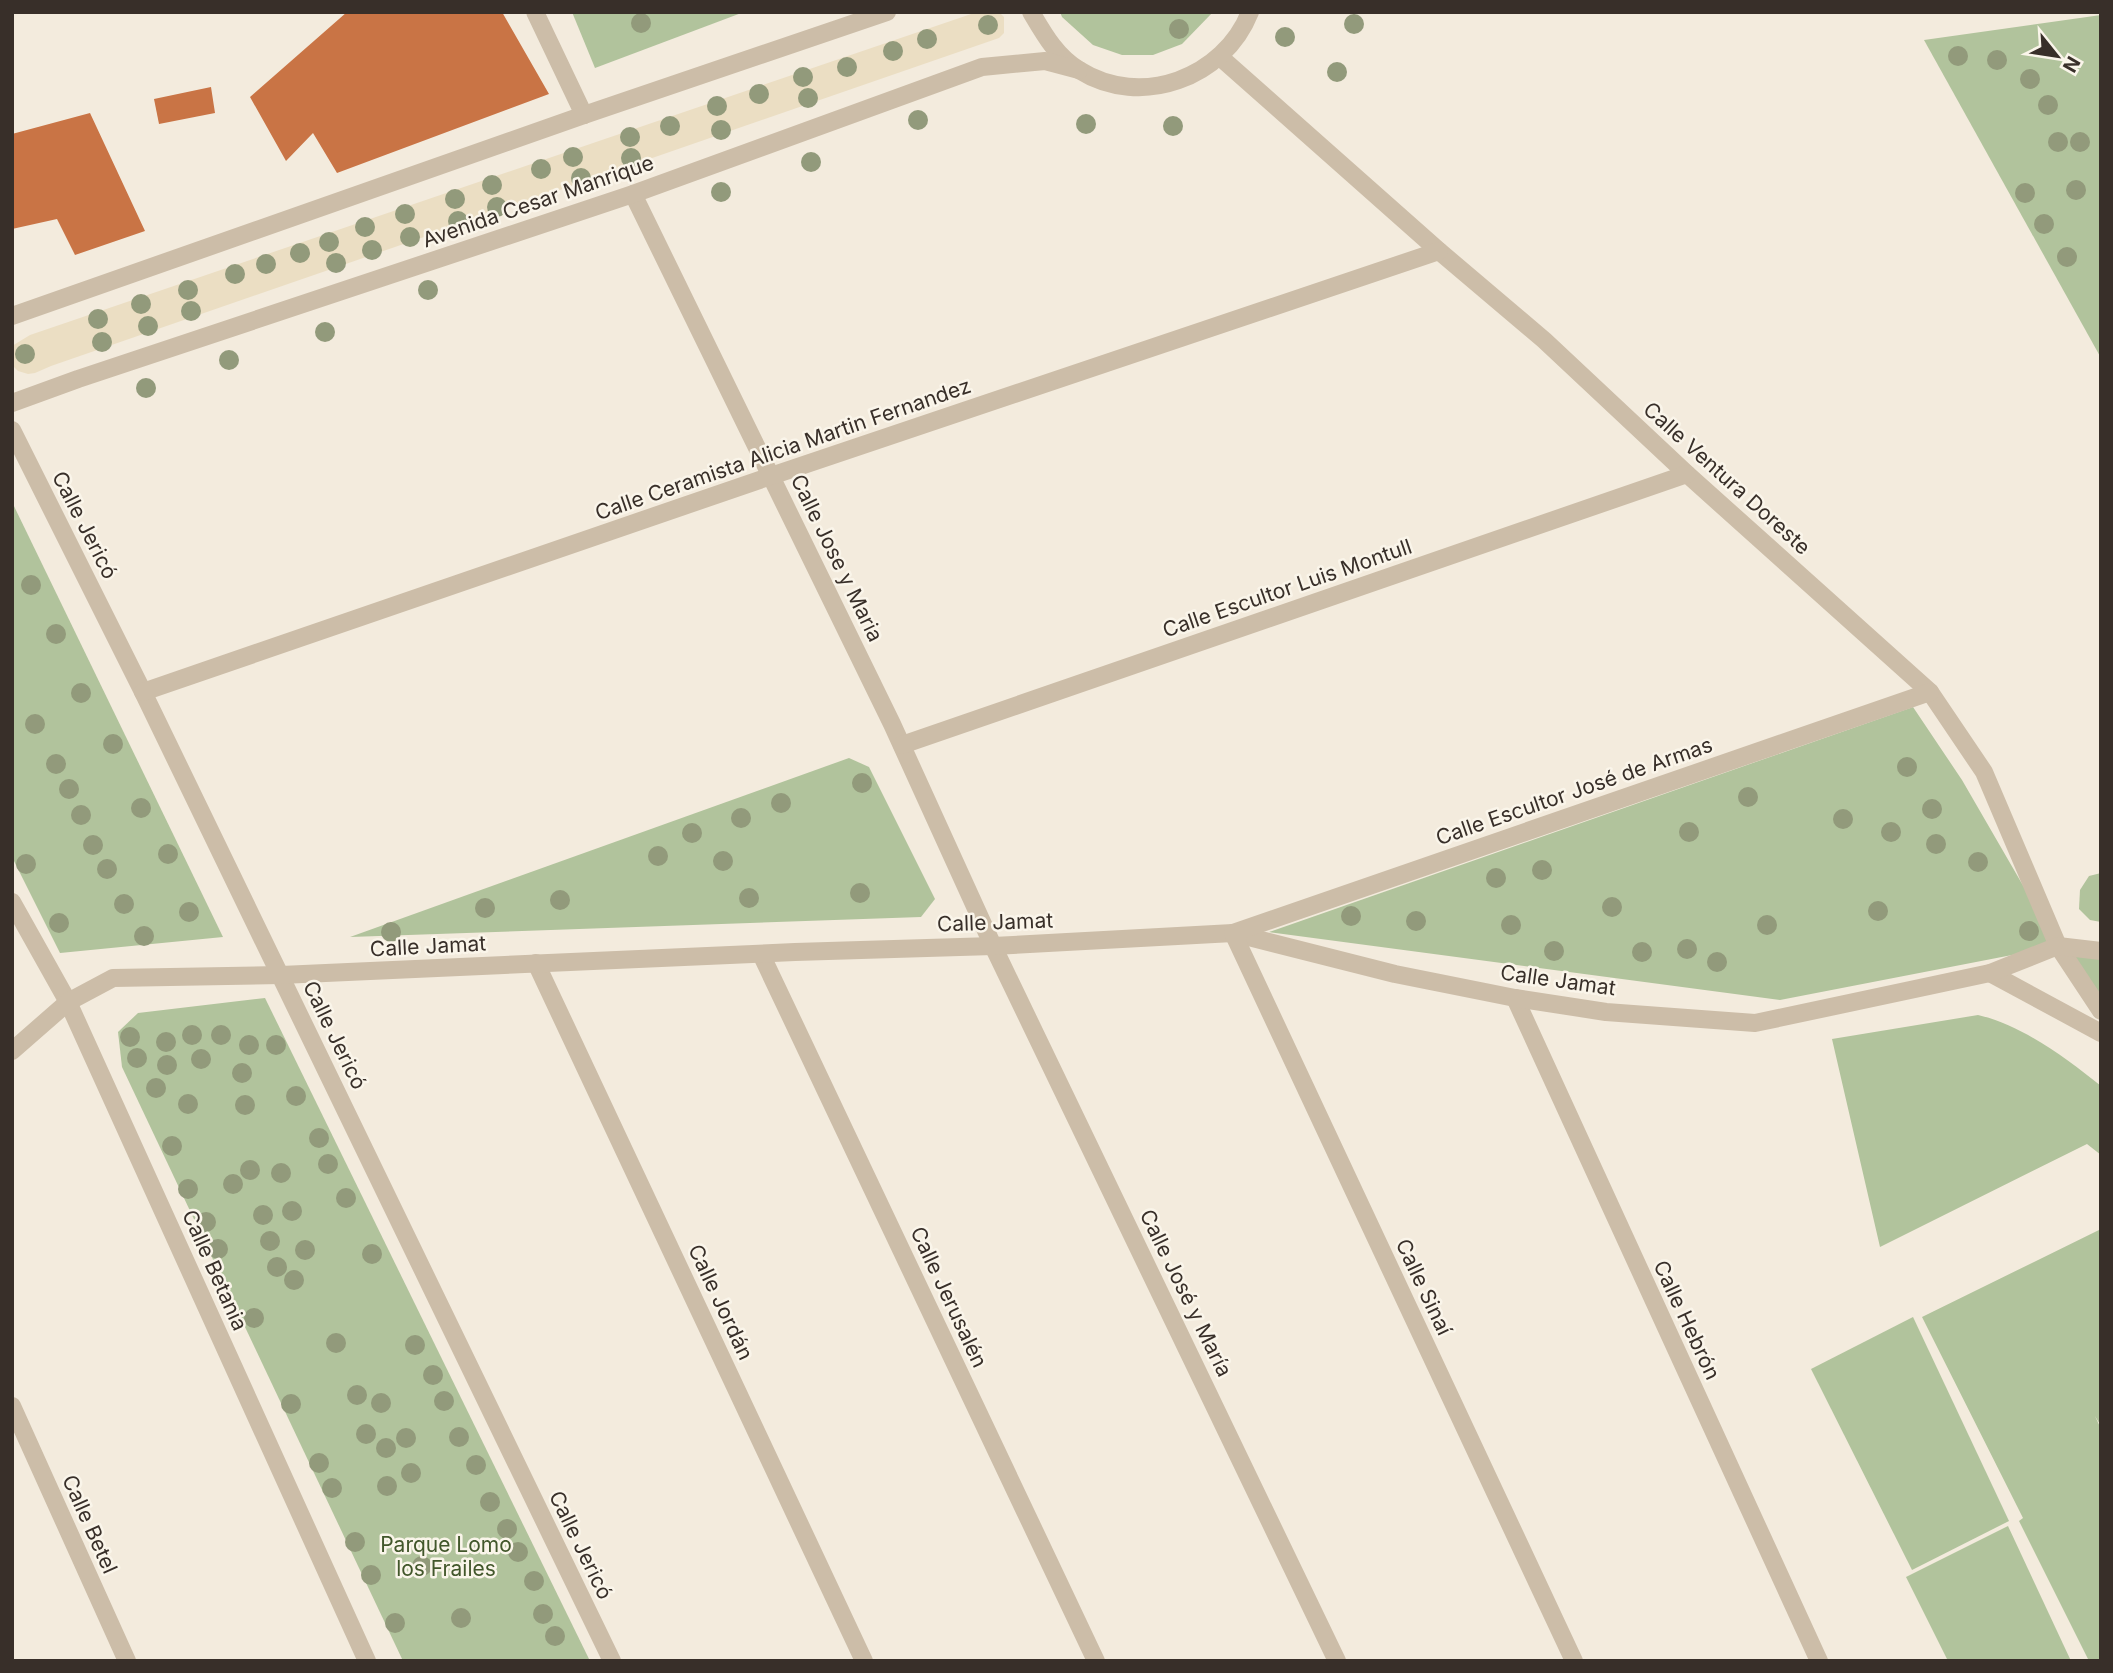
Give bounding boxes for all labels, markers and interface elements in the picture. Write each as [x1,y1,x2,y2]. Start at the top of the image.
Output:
north arrow [2022,21,2092,91]
text: N [2058,52,2085,76]
street label: Avenida Cesar Manrique [419,150,657,252]
street label: Calle Ceramista Alicia Martin Fernandez [592,373,974,525]
street label: Calle Ventura Doreste [1638,396,1816,560]
street label: Calle Jericó [47,467,123,583]
street label: Calle Jose y Maria [786,470,888,646]
street label: Calle Escultor Luis Montull [1159,534,1415,642]
street label: Calle Escultor José de Armas [1432,732,1716,850]
street label: Calle Jamat [936,907,1054,937]
street label: Calle Jamat [369,930,487,962]
street label: Calle Jamat [1499,960,1617,1000]
street label: Calle Jericó [298,977,372,1093]
street label: Calle José y María [1135,1205,1237,1381]
street label: Calle Betania [177,1206,253,1334]
street label: Calle Jerusalén [905,1223,993,1371]
street label: Calle Sinaí [1391,1235,1458,1340]
street label: Calle Jordán [683,1240,759,1364]
street label: Calle Hebrón [1648,1256,1726,1384]
street label: Calle Betel [57,1471,123,1577]
street label: Calle Jericó [544,1487,618,1603]
park label: Parque Lomo los Frailes [380,1532,512,1581]

